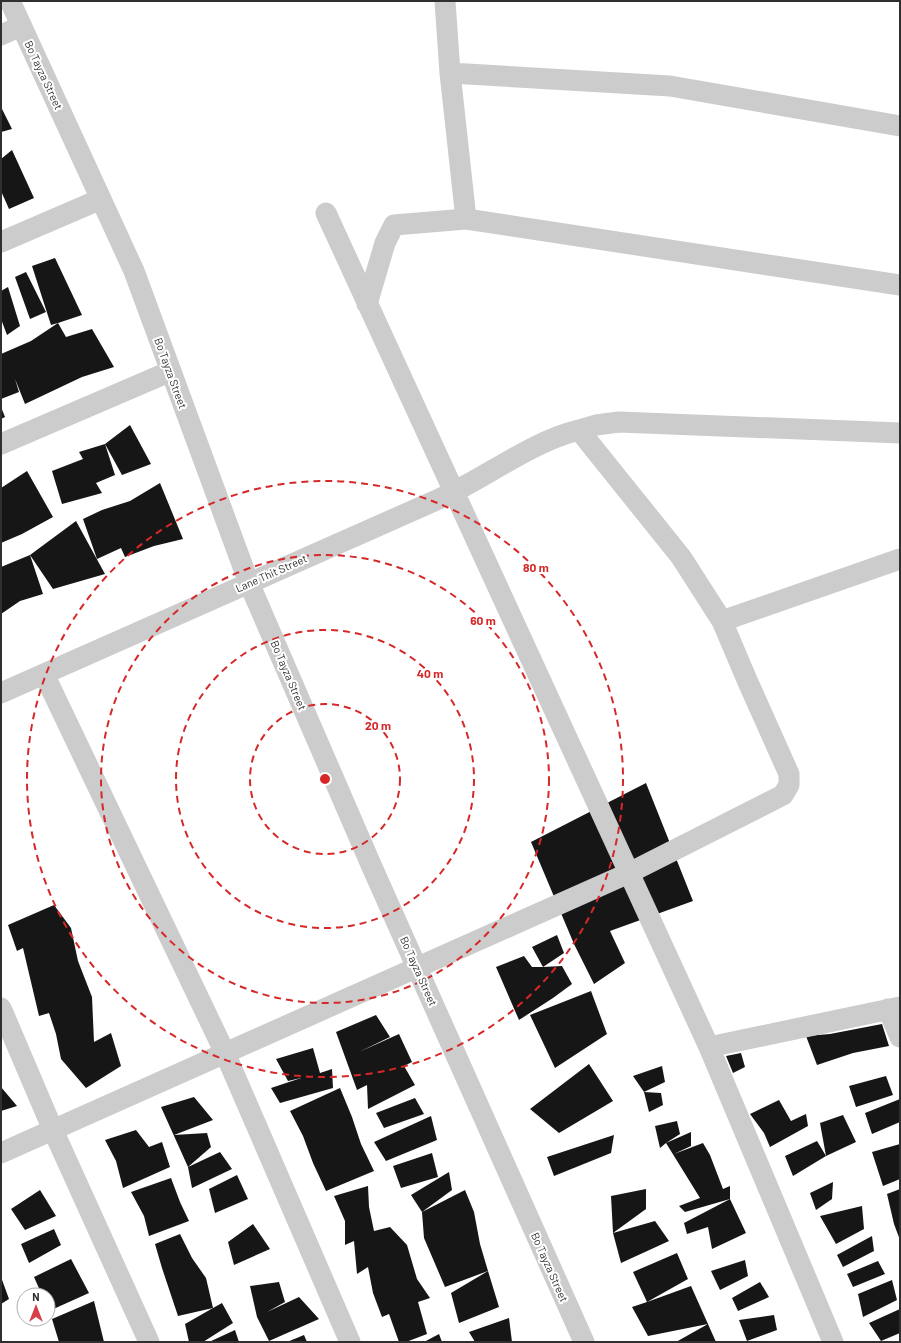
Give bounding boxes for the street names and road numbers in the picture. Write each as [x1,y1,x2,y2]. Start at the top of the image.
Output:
street label: Bo Tayza Street [22,38,66,112]
street label: Bo Tayza Street [152,336,190,410]
street label: Lane Thit Street [233,551,309,595]
street label: Bo Tayza Street [268,638,310,712]
street label: Bo Tayza Street [398,934,440,1008]
street label: Bo Tayza Street [529,1230,571,1304]

